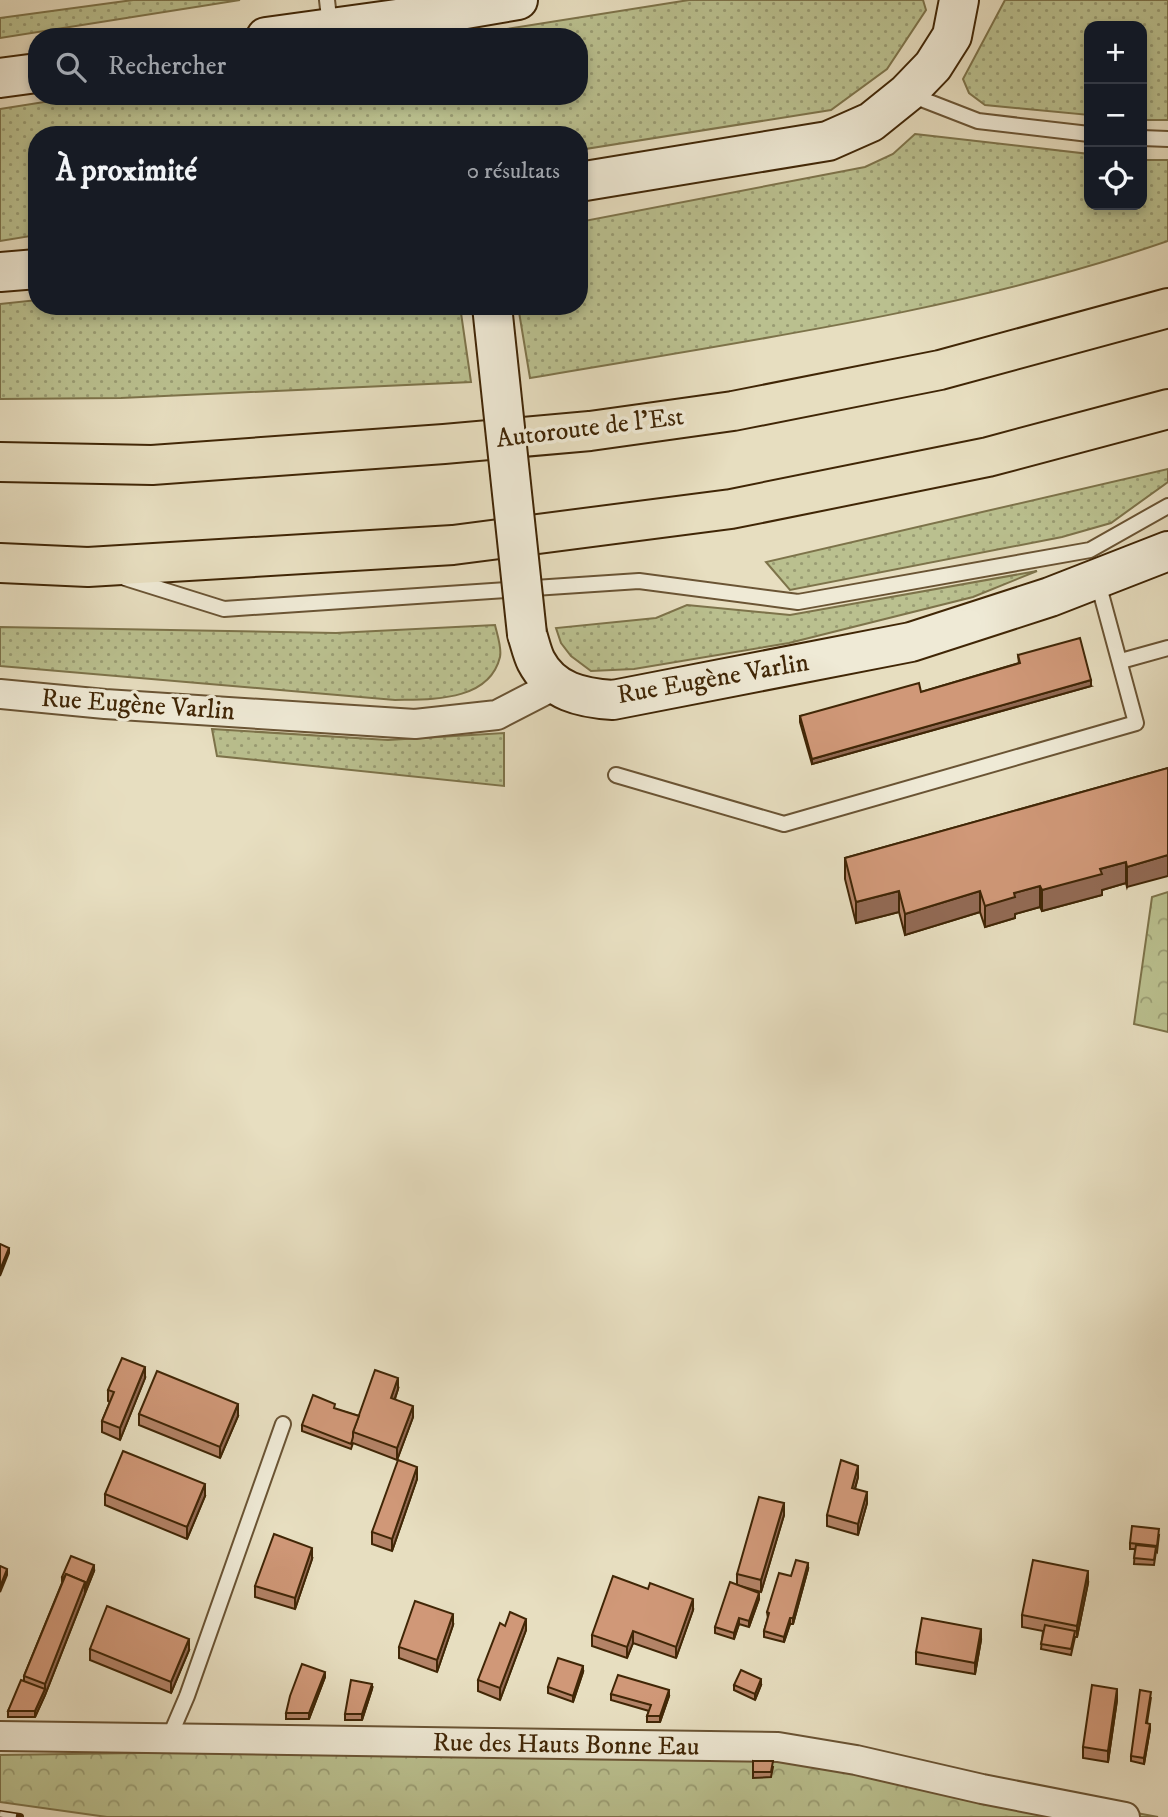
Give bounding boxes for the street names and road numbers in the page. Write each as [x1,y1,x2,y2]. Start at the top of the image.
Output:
street label: Autoroute de l’Est [494,400,686,456]
street label: Rue Eugène Varlin [615,646,812,712]
street label: Rue Eugène Varlin [40,682,236,728]
street label: Rue des Hauts Bonne Eau [432,1726,700,1764]

